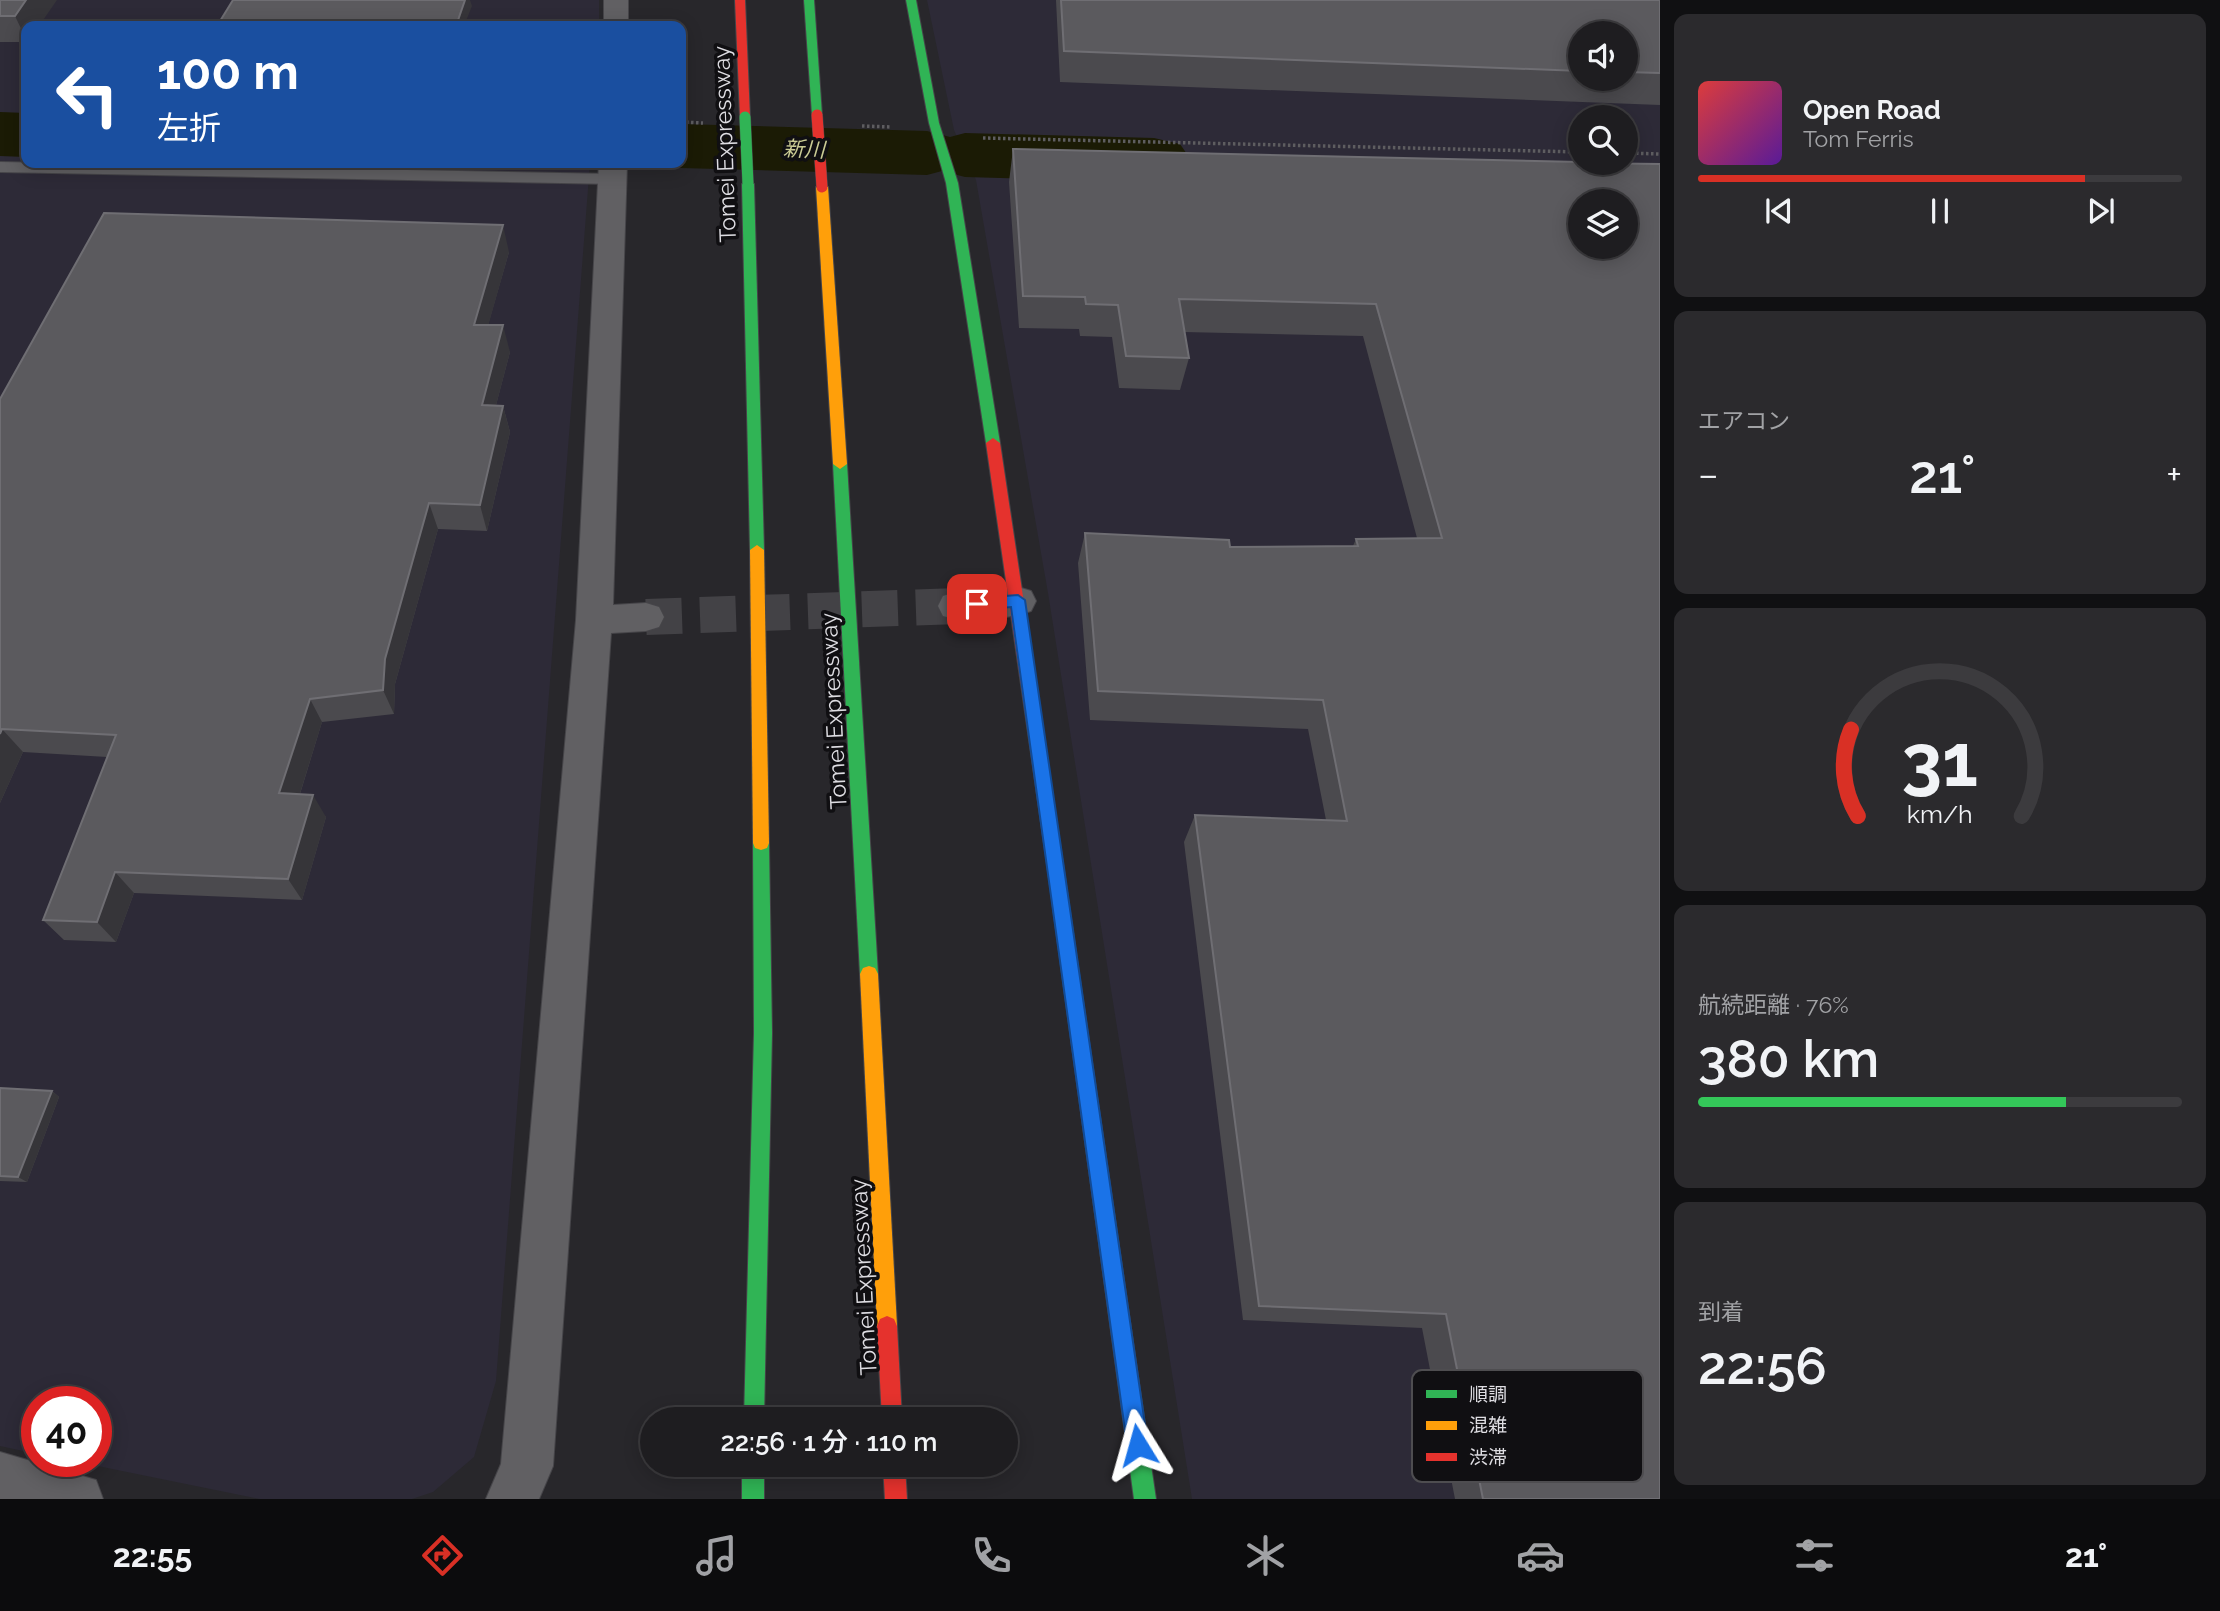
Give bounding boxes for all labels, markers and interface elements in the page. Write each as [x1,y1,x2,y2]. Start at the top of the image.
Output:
map controls [1568,21,1638,259]
button: sound [1568,21,1638,91]
text: 100 m [157,43,299,100]
street label: Tomei Expressway [707,45,741,243]
icon: left [42,49,133,140]
text: Open Road [1803,95,1941,125]
button: search [1568,105,1638,175]
text: 左折 [157,109,221,146]
text: Tom Ferris [1803,125,1914,152]
water label: 新川 [783,136,827,162]
button: layers [1568,189,1638,259]
icon: previous [1760,192,1798,230]
icon: pause [1921,192,1959,230]
icon: next [2082,192,2120,230]
text: エアコン [1698,407,1790,434]
text: 21° [1909,444,1976,505]
text: − [1698,452,1718,497]
text: + [2166,452,2182,497]
pin [947,574,1007,634]
icon: arrive [958,585,996,623]
street label: Tomei Expressway [814,612,852,810]
text: 31 [1902,718,1978,803]
text: km/h [1907,798,1973,828]
text: 航続距離 · 76% [1698,991,1849,1018]
text: 380 km [1698,1028,1879,1089]
street label: Tomei Expressway [844,1178,882,1376]
text: 到着 [1698,1298,1744,1325]
text: 22:56 [1698,1335,1827,1396]
legend [1412,1370,1643,1482]
text: 順調 [1469,1383,1507,1405]
speed limit sign: 40 [21,1386,112,1477]
position arrow [1101,1408,1175,1482]
text: 混雑 [1469,1414,1507,1436]
text: 22:56 · 1 分 · 110 m [721,1427,937,1457]
text: 渋滞 [1469,1446,1507,1468]
icon: directions [418,1531,467,1580]
icon: music [692,1531,741,1580]
icon: phone [967,1531,1016,1580]
icon: climate [1241,1531,1290,1580]
icon: car [1516,1531,1565,1580]
icon: filters [1790,1531,1839,1580]
text: 22:55 [113,1537,192,1574]
text: 21° [2065,1537,2107,1574]

